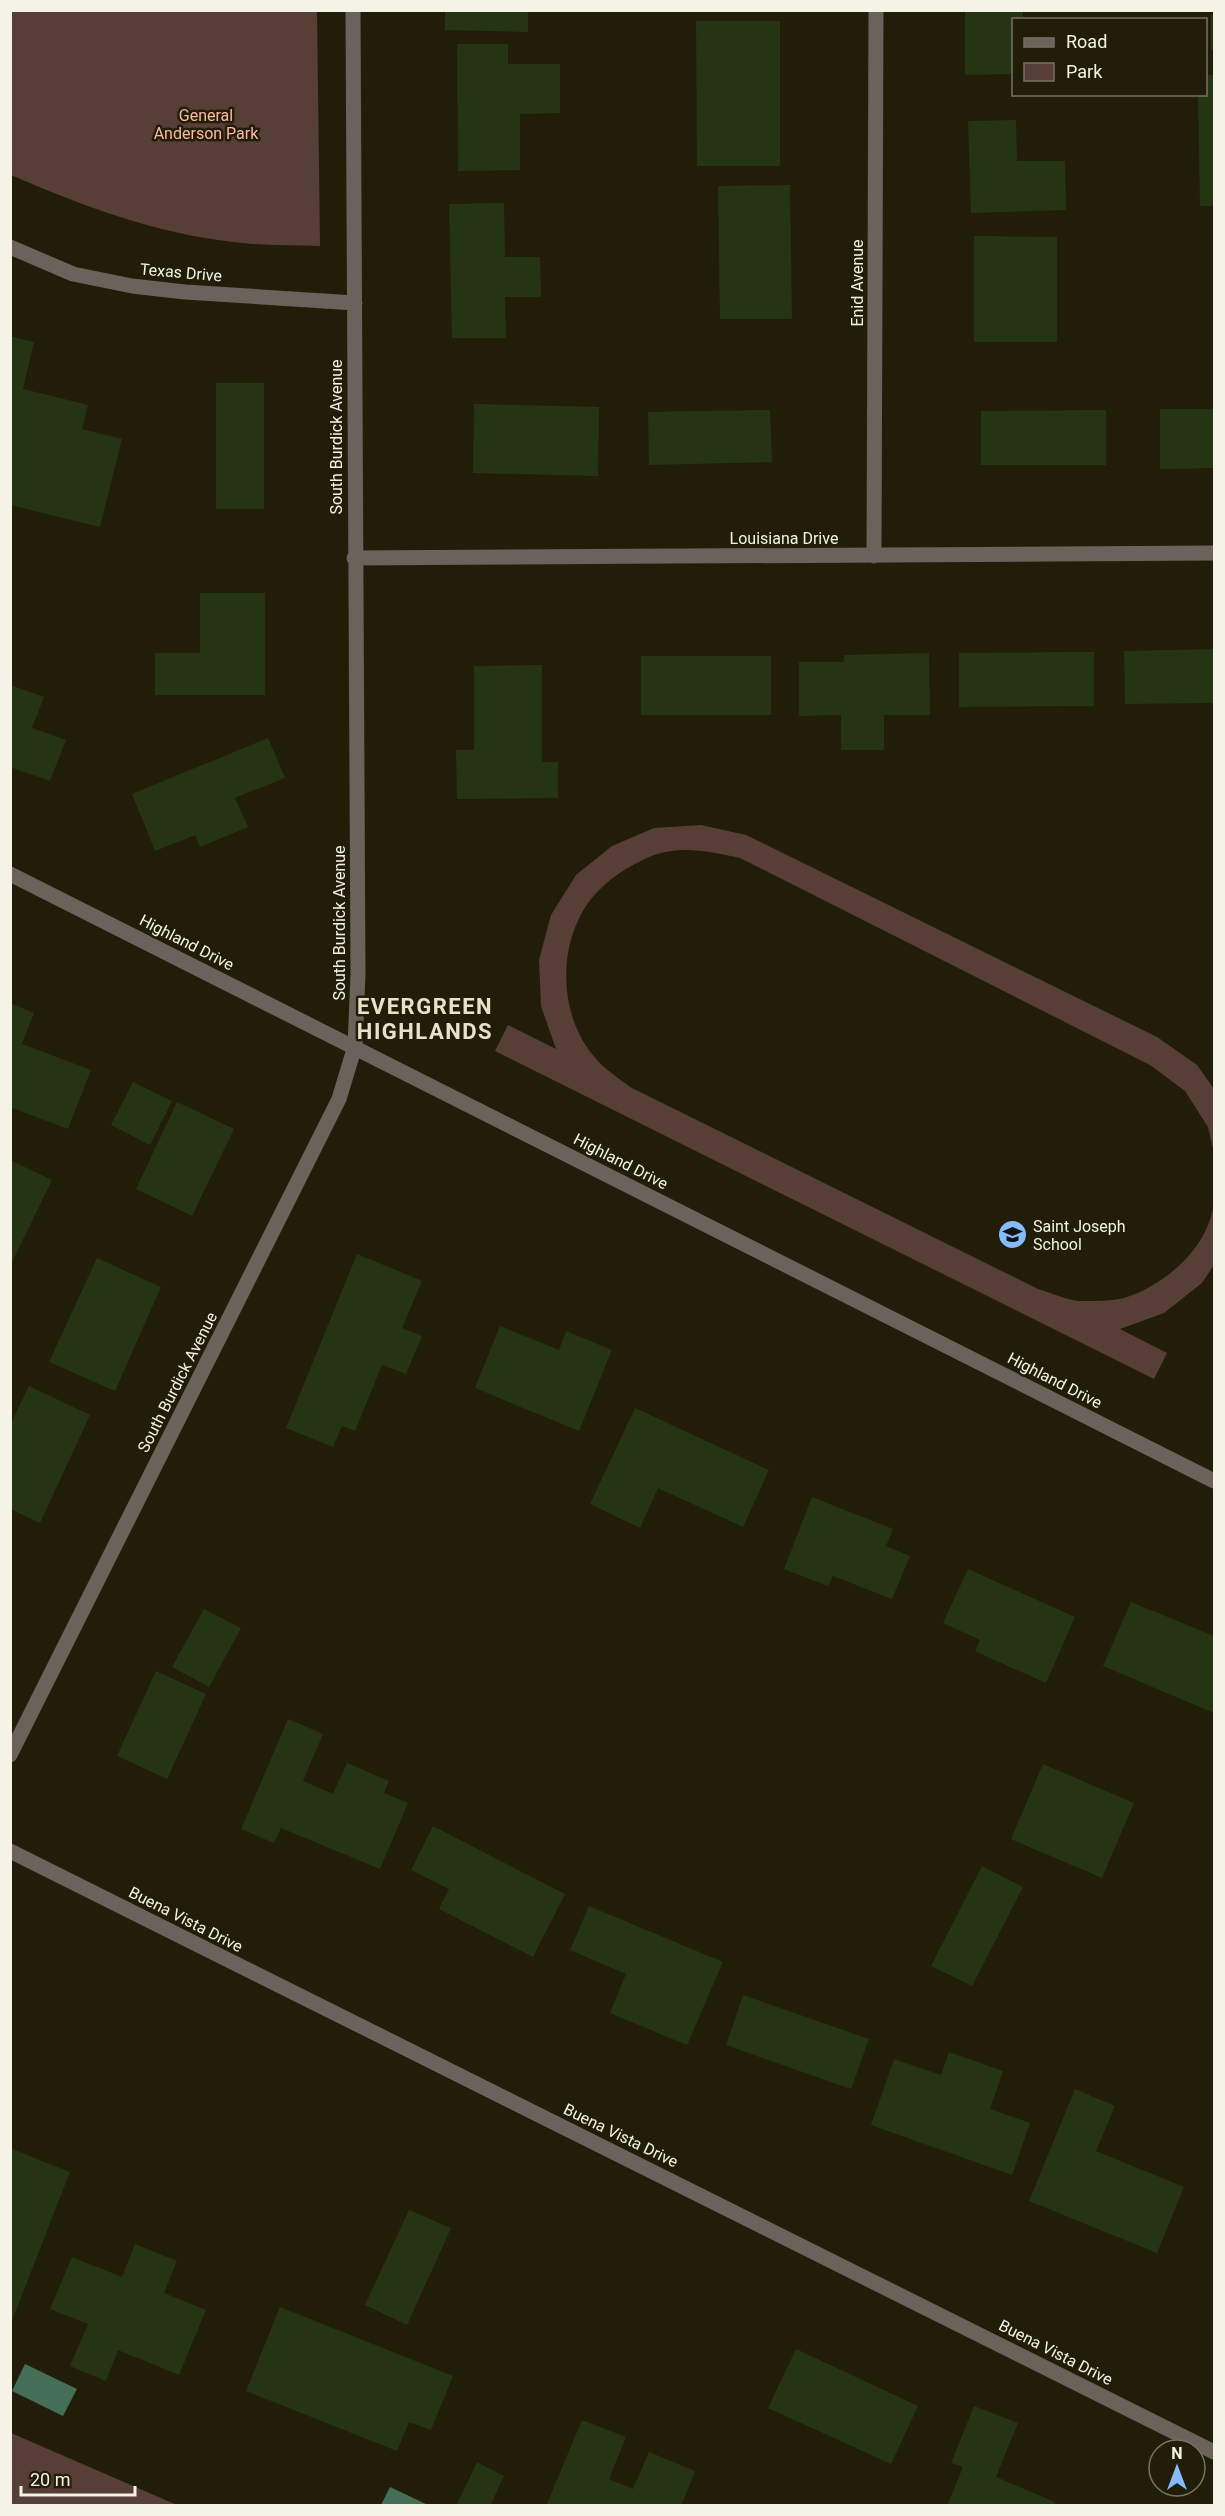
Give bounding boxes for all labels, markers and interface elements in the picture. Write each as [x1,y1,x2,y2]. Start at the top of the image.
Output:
legend [1012,18,1207,96]
text: Road [1066,31,1107,52]
text: Park [1066,61,1103,82]
park label: General Anderson Park [154,106,259,143]
street label: Enid Avenue [848,239,867,327]
street label: Texas Drive [139,259,223,286]
street label: South Burdick Avenue [327,359,346,515]
street label: Louisiana Drive [730,529,838,548]
street label: South Burdick Avenue [330,845,349,1001]
street label: Highland Drive [136,910,237,974]
district label: EVERGREEN HIGHLANDS [357,994,493,1044]
street label: Highland Drive [570,1129,671,1193]
place label: Saint Joseph School [1033,1217,1126,1254]
school or university icon: Saint Joseph School [996,1219,1028,1251]
street label: South Burdick Avenue [134,1309,221,1456]
street label: Highland Drive [1004,1348,1105,1412]
street label: Buena Vista Drive [126,1883,246,1956]
street label: Buena Vista Drive [560,2100,681,2171]
street label: Buena Vista Drive [996,2316,1116,2389]
north arrow [1147,2438,1207,2498]
text: N [1171,2444,1183,2463]
scale bar [21,2459,135,2497]
text: 20 m [30,2469,70,2490]

